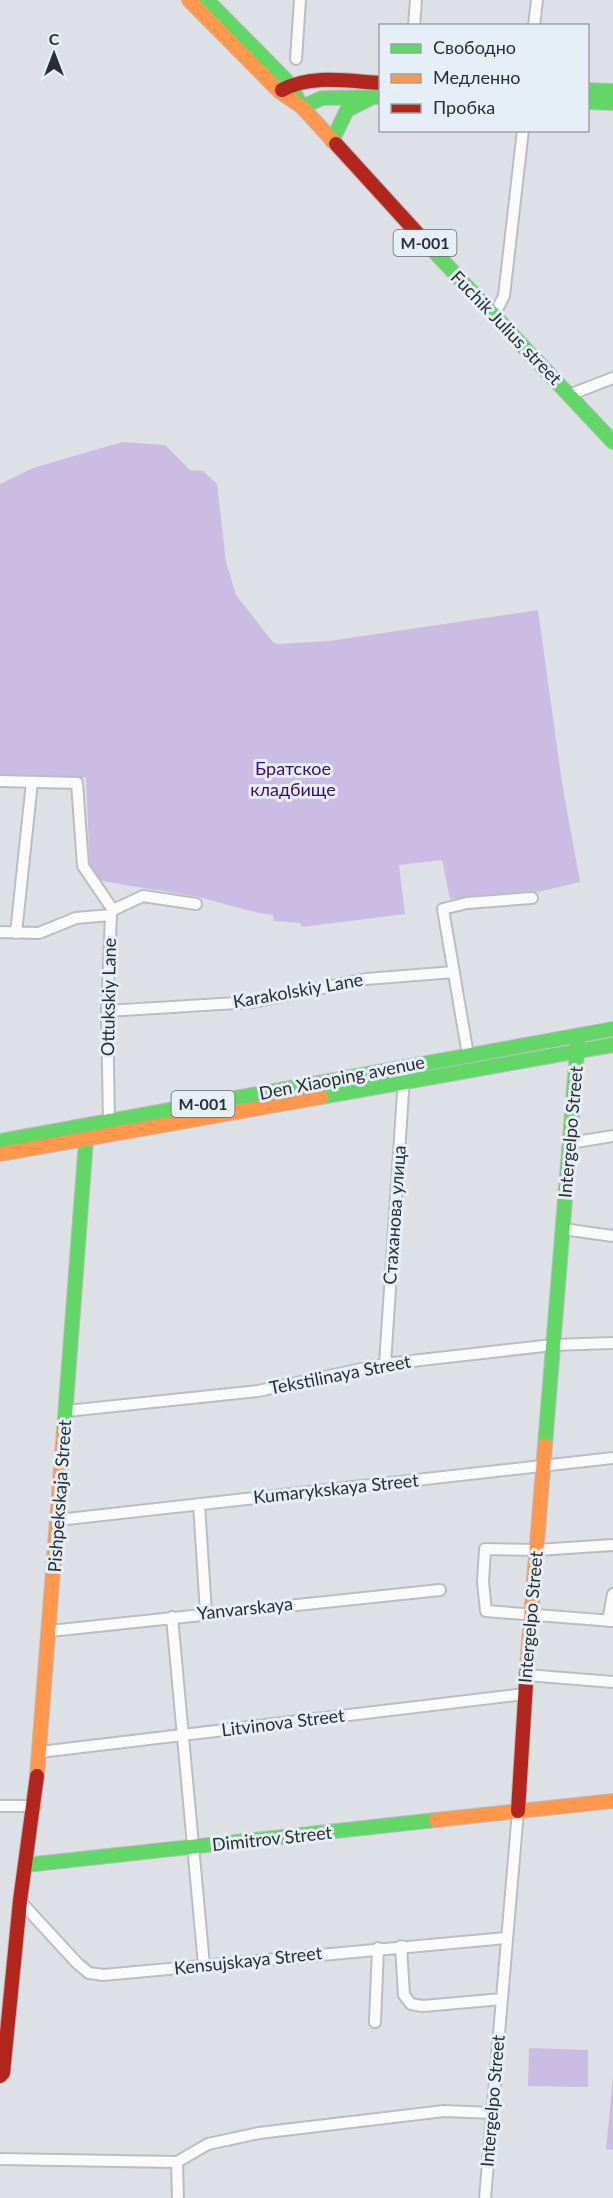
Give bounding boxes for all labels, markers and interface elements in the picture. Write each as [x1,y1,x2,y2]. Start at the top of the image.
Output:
north arrow [24,24,84,84]
legend [379,24,589,132]
text: С [49,29,60,48]
text: Свободно [433,36,516,58]
text: Медленно [433,66,521,88]
text: Пробка [433,96,495,118]
road number: М-001 [394,230,456,256]
street label: Fuchik Julius street [447,266,567,389]
park label: Братское кладбище [250,757,336,800]
street label: Ottukskiy Lane [96,938,120,1056]
street label: Karakolskiy Lane [231,968,365,1012]
street label: Den Xiaoping avenue [257,1050,426,1104]
street label: Intergelpo Street [553,1064,587,1199]
road number: M-001 [172,1091,234,1117]
street label: Стаханова улица [378,1145,410,1285]
street label: Tekstilinaya Street [267,1349,413,1398]
street label: Pishpekskaja Street [43,1418,75,1573]
street label: Kumarykskaya Street [252,1468,420,1508]
street label: Intergelpo Street [513,1549,547,1684]
street label: Yanvarskaya [196,1592,294,1624]
street label: Litvinova Street [220,1703,346,1740]
street label: Dimitrov Street [211,1821,333,1855]
street label: Kensujskaya Street [173,1941,324,1979]
street label: Intergelpo Street [475,2033,509,2168]

